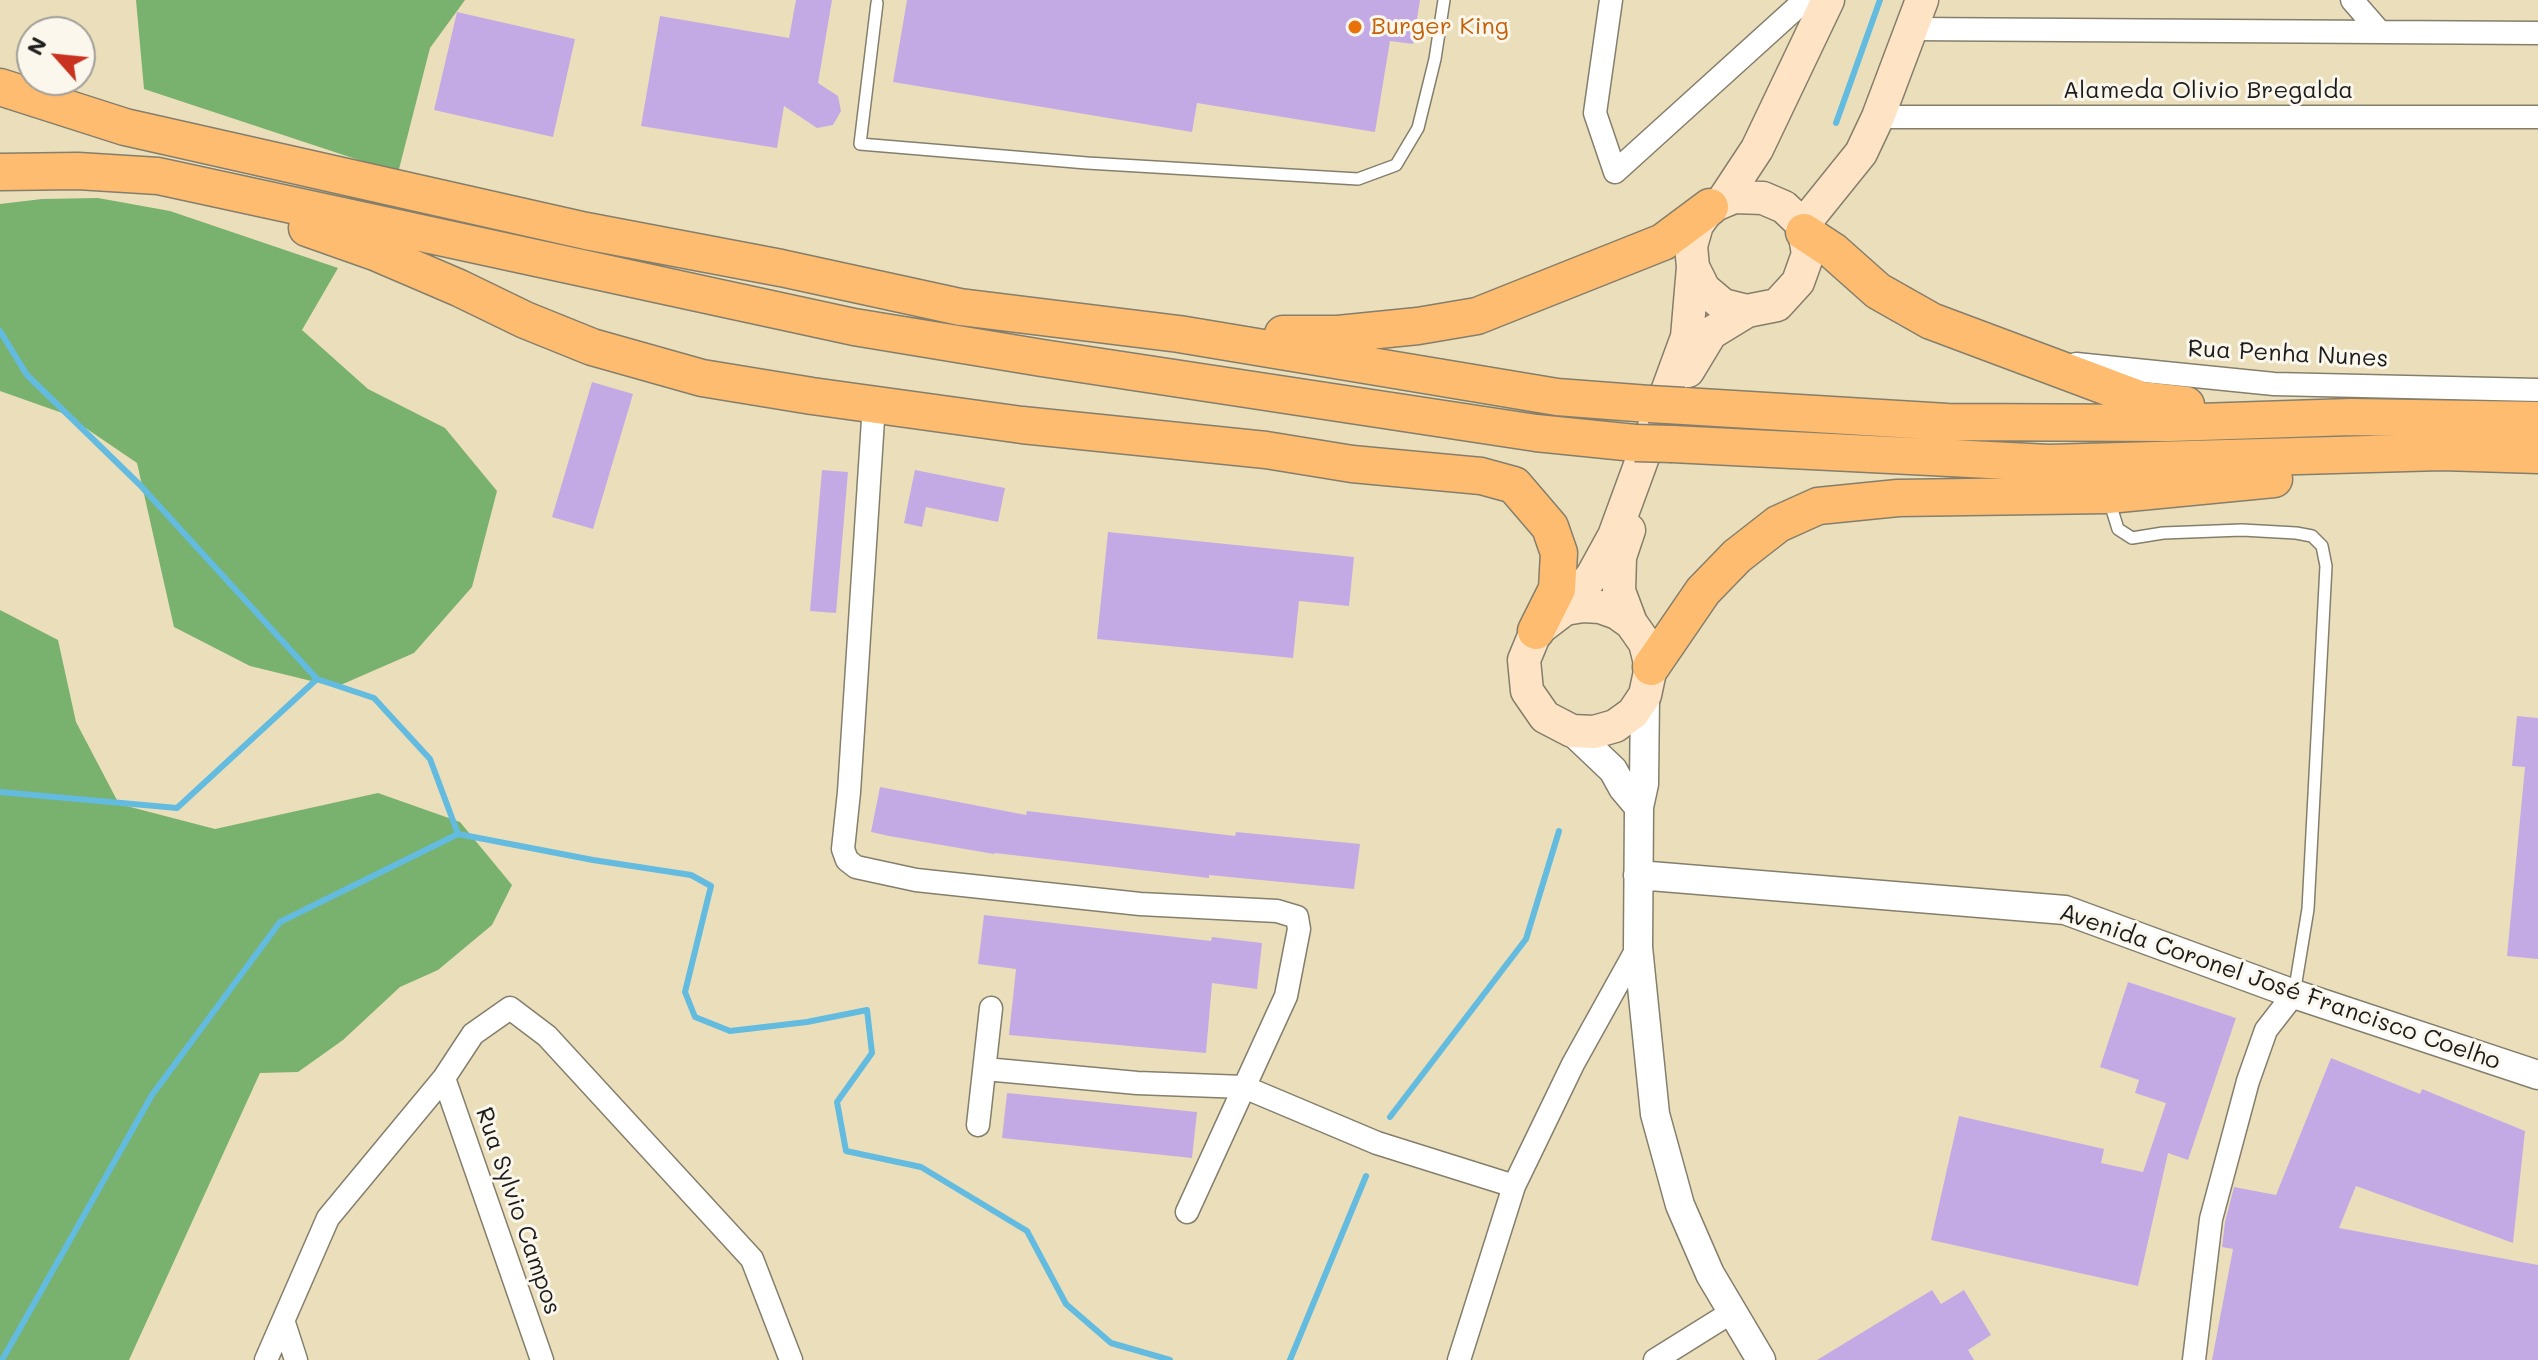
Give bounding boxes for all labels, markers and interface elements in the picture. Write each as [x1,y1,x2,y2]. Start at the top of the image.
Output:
place label: Burger King [1371,13,1509,41]
north arrow [16,16,96,96]
marker: Burger King [1346,18,1364,36]
text: N [19,32,53,60]
street label: Alameda Olivio Bregalda [2063,77,2353,105]
street label: Rua Penha Nunes [2187,334,2389,374]
street label: Avenida Coronel José Francisco Coelho [2056,898,2504,1076]
street label: Rua Sylvio Campos [469,1104,567,1318]

